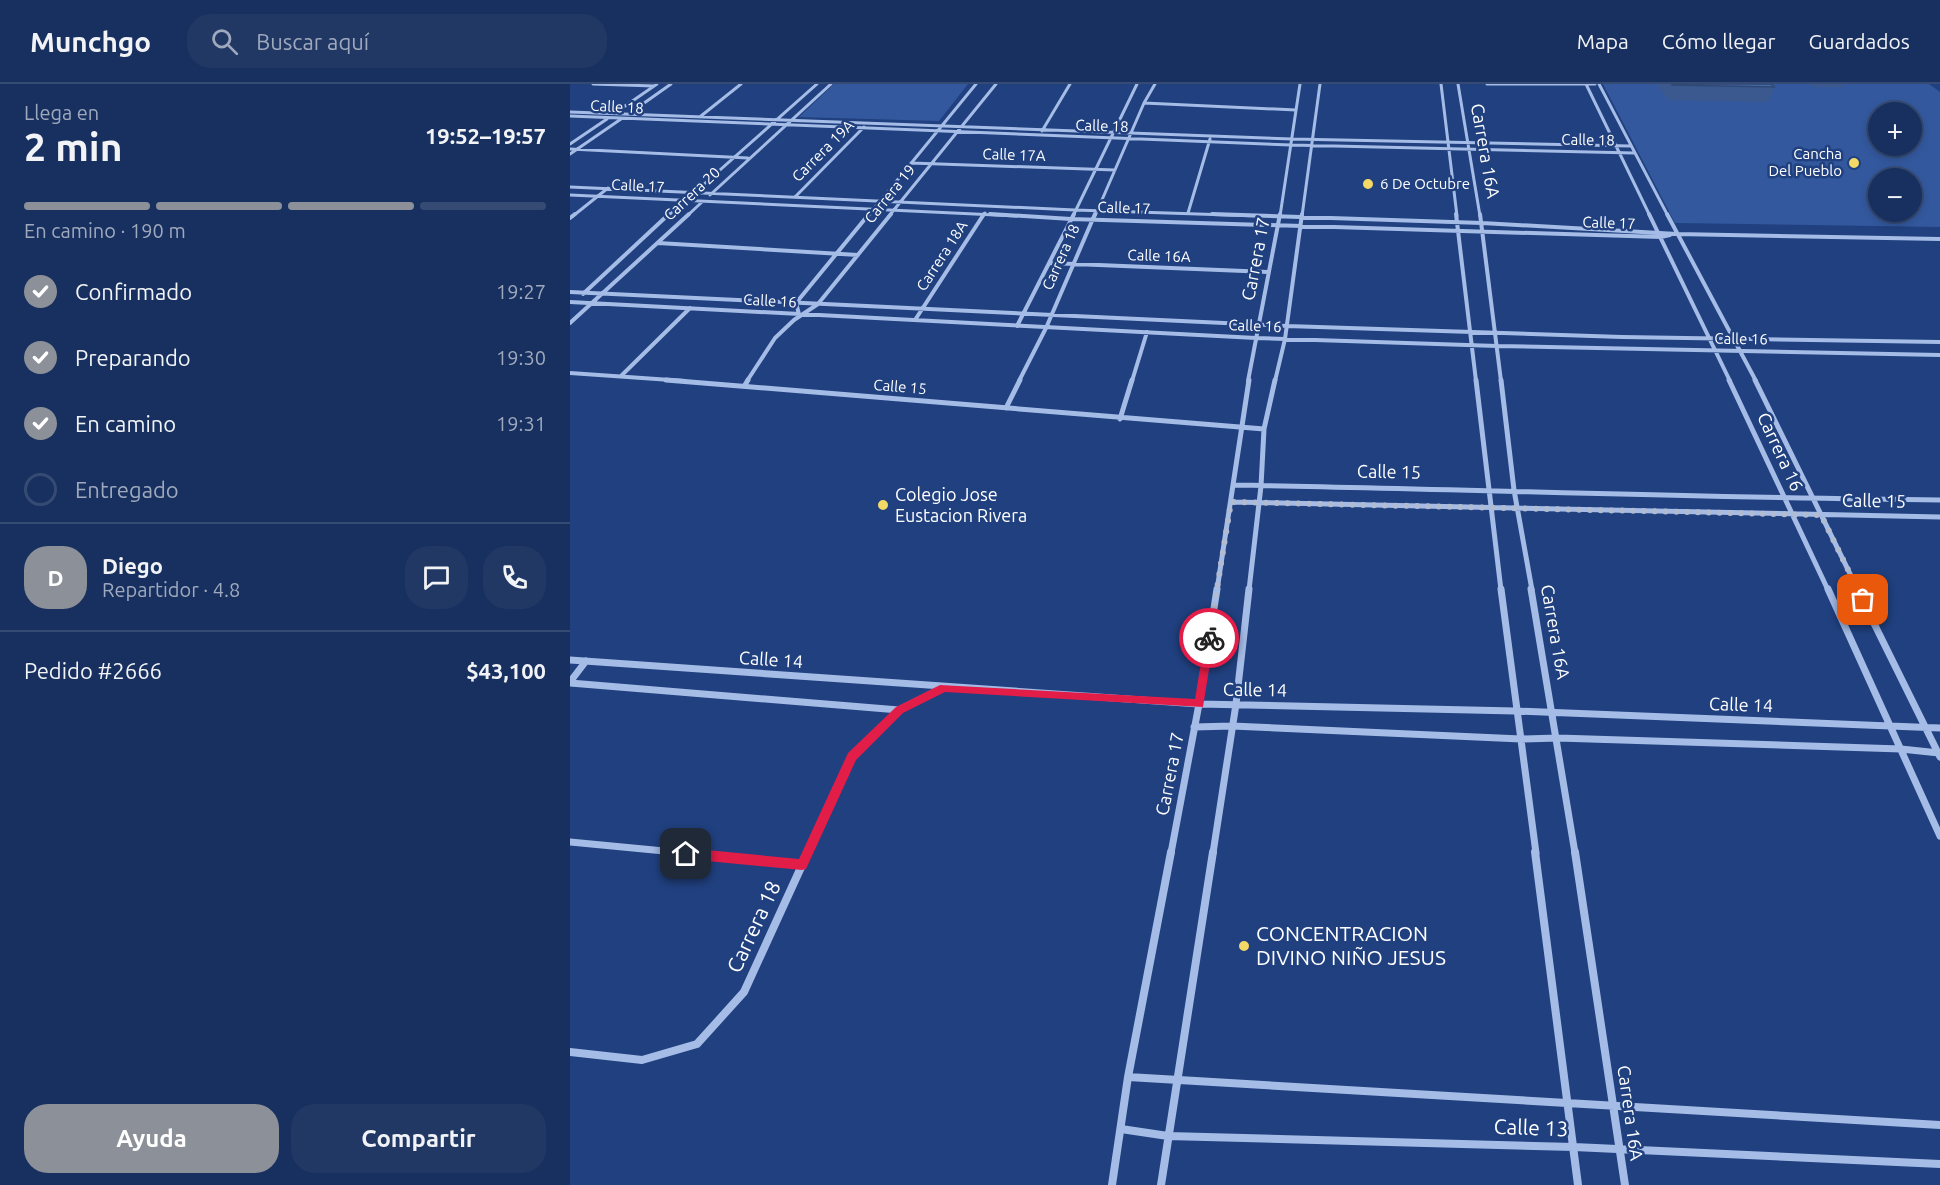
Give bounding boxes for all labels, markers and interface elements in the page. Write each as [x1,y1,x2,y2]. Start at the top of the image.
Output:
search box [187,14,607,68]
icon: search [208,25,241,58]
text: Munchgo [30,26,151,57]
text: Buscar aquí [256,29,369,54]
text: Mapa [1577,29,1629,53]
text: Cómo llegar [1662,29,1776,53]
text: Guardados [1809,29,1910,53]
street label: Calle 18 [590,97,644,116]
text: Llega en [24,101,99,124]
street label: Carrera 16A [1468,102,1504,200]
map controls [1868,102,1922,222]
button: + [1868,102,1922,156]
street label: Carrera 19A [788,116,857,185]
street label: Calle 18 [1075,116,1129,135]
text: 19:52–19:57 [425,123,546,148]
text: 2 min [24,125,123,168]
street label: Calle 18 [1561,131,1615,148]
street label: Calle 17A [982,145,1046,164]
place label: Cancha Del Pueblo [1768,145,1842,179]
marker: Cancha Del Pueblo [1847,156,1861,170]
street label: Carrera 19 [861,161,918,226]
street label: Carrera 20 [660,163,723,224]
button: − [1868,168,1922,222]
place label: 6 De Octubre [1380,175,1470,192]
street label: Calle 17 [611,176,665,195]
marker: 6 De Octubre [1361,177,1375,191]
street label: Calle 17 [1097,198,1151,217]
street label: Calle 17 [1582,213,1636,232]
street label: Carrera 17 [1237,215,1273,302]
street label: Carrera 18A [913,217,971,294]
text: En camino · 190 m [24,219,186,242]
street label: Carrera 18 [1038,221,1083,292]
street label: Calle 16A [1127,246,1191,265]
icon: check [24,275,57,308]
text: Confirmado [75,279,192,304]
text: 19:27 [496,280,546,303]
street label: Calle 16 [743,291,797,310]
street label: Calle 16 [1228,316,1282,335]
street label: Calle 16 [1714,330,1768,347]
icon: check [24,341,57,374]
text: Preparando [75,345,191,370]
text: 19:30 [496,346,546,369]
street label: Calle 15 [873,376,927,397]
icon: check [24,407,57,440]
street label: Carrera 16 [1754,409,1808,494]
text: En camino [75,411,176,436]
text: 19:31 [496,412,546,435]
street label: Calle 15 [1357,460,1421,482]
text: Entregado [75,477,179,502]
place label: Colegio Jose Eustacion Rivera [895,484,1027,525]
street label: Calle 15 [1842,489,1906,511]
marker: Colegio Jose Eustacion Rivera [876,498,890,512]
button: chat [405,546,468,609]
button: phone [483,546,546,609]
text: Diego [102,553,163,578]
text: D [47,565,64,590]
pin [1837,574,1888,625]
text: Repartidor · 4.8 [102,578,240,601]
street label: Carrera 16A [1538,583,1574,681]
icon: bag [1846,583,1879,616]
courier [1179,608,1239,668]
icon: bike [1193,622,1226,655]
street label: Calle 14 [738,647,804,671]
text: Pedido #2666 [24,658,162,683]
text: $43,100 [466,658,546,683]
street label: Calle 14 [1223,678,1287,700]
street label: Calle 14 [1709,693,1773,715]
street label: Carrera 17 [1151,730,1187,817]
pin [660,828,711,879]
icon: home [669,837,702,870]
street label: Carrera 18 [721,877,785,976]
place label: CONCENTRACION DIVINO NIÑO JESUS [1256,921,1446,969]
marker: CONCENTRACION DIVINO NIÑO JESUS [1237,939,1251,953]
street label: Carrera 16A [1614,1064,1648,1162]
button: Ayuda [24,1104,279,1173]
button: Compartir [291,1104,546,1173]
street label: Calle 13 [1493,1114,1569,1140]

